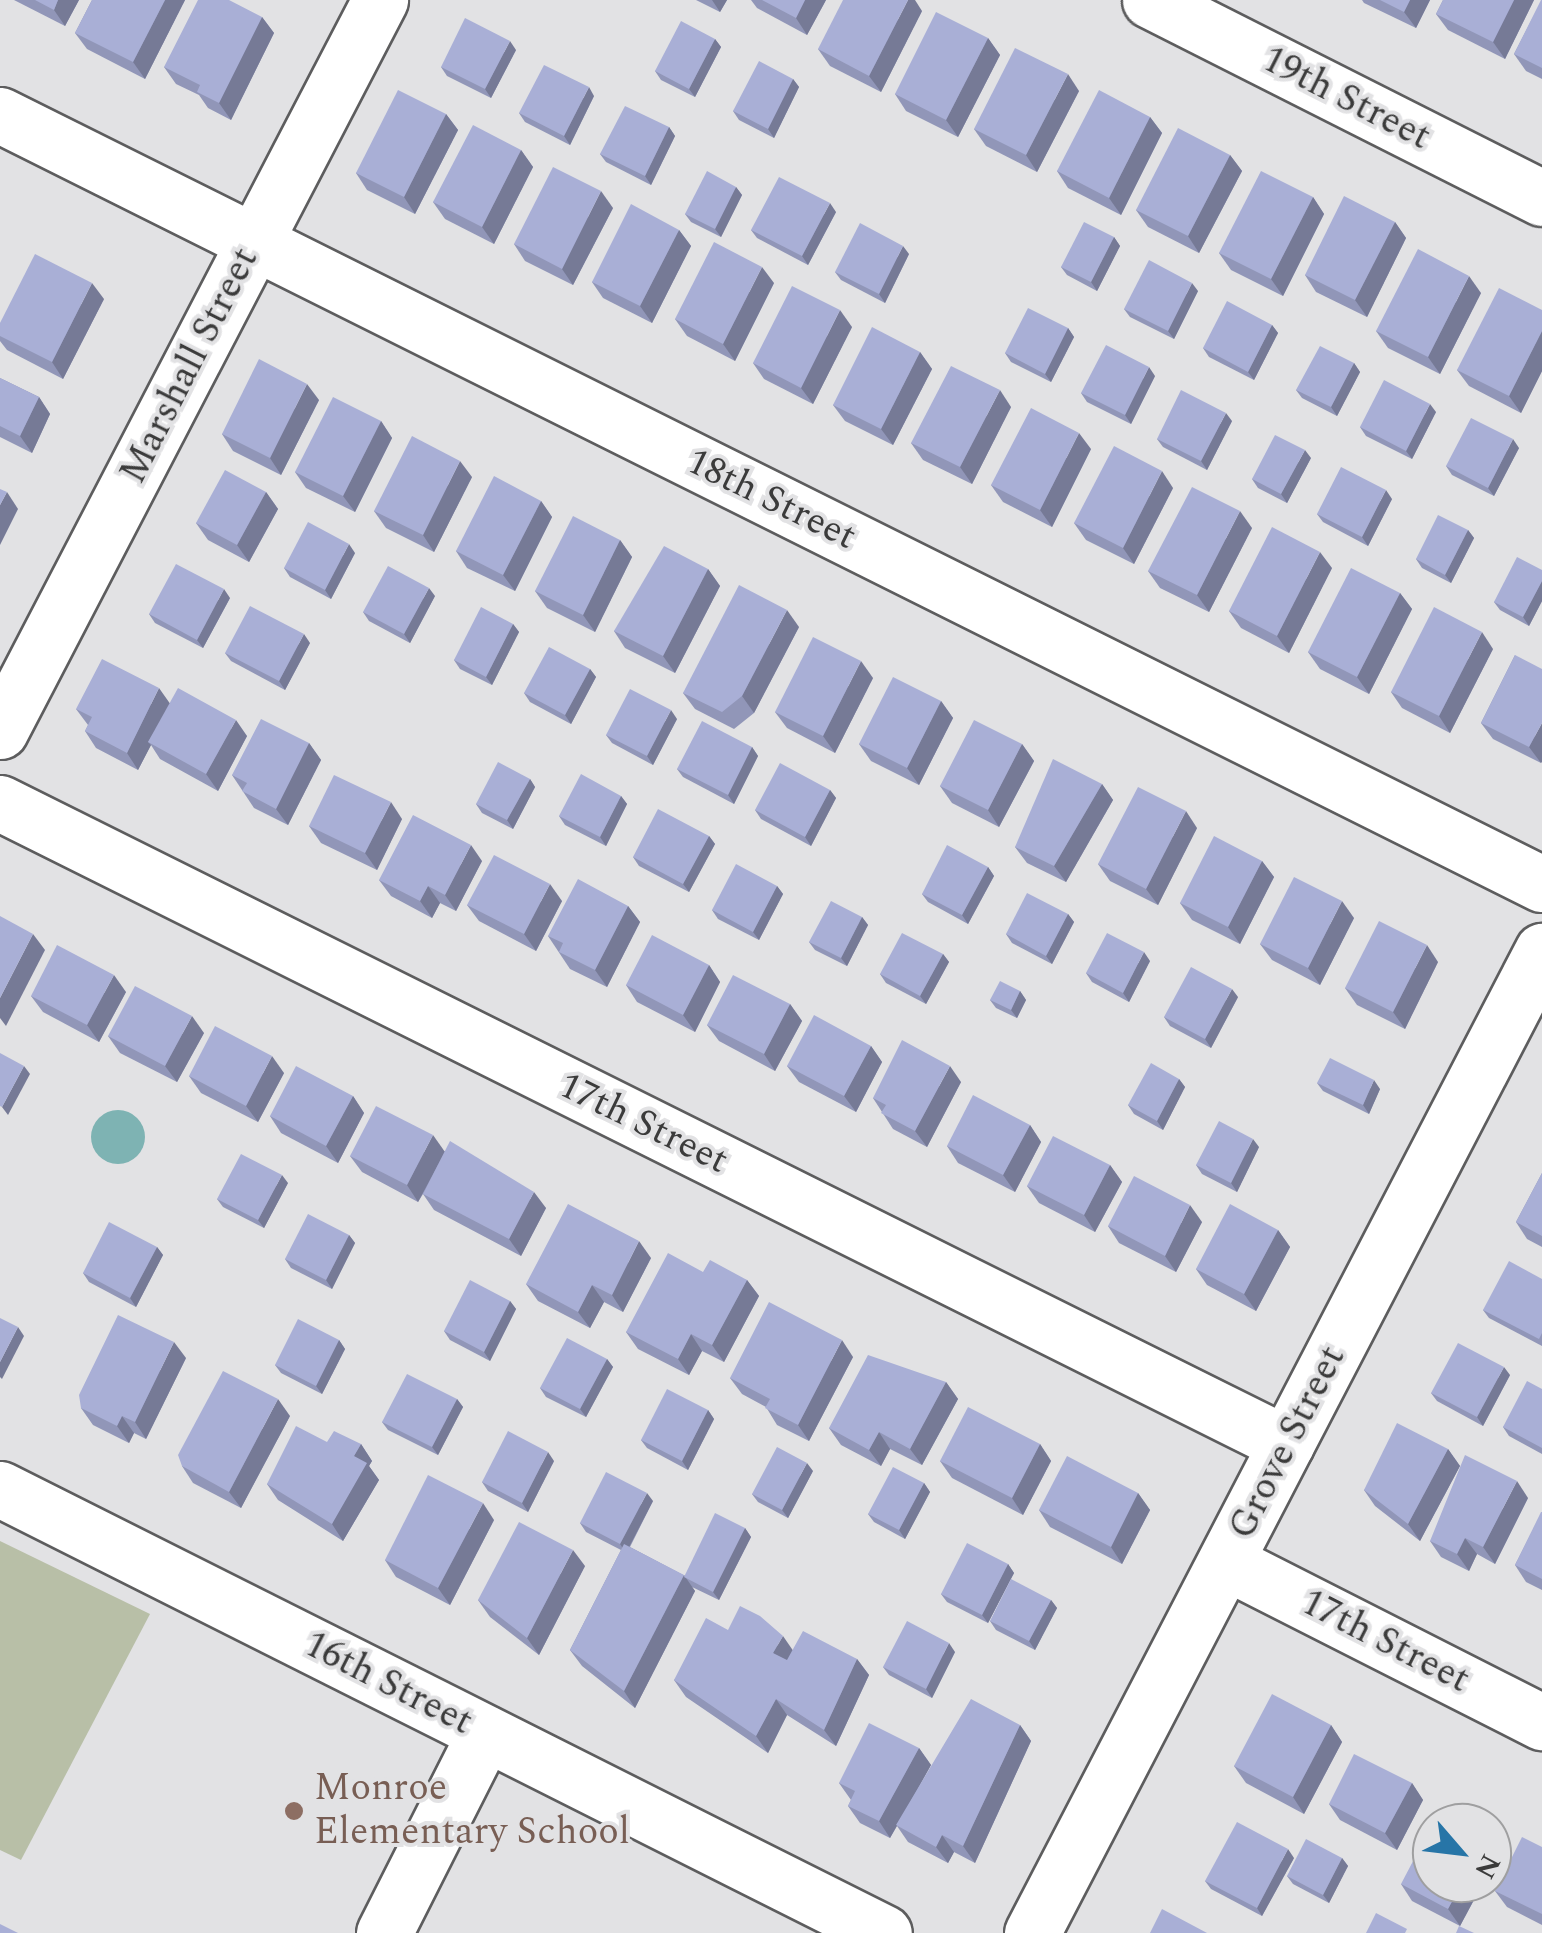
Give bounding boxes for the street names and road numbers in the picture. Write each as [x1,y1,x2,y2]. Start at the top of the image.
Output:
street label: 19th Street [1254,37,1438,161]
street label: Marshall Street [111,241,269,491]
street label: 18th Street [679,439,863,561]
street label: 17th Street [551,1063,735,1185]
street label: Grove Street [1220,1339,1356,1547]
street label: 17th Street [1293,1580,1477,1704]
street label: 16th Street [296,1622,480,1746]

